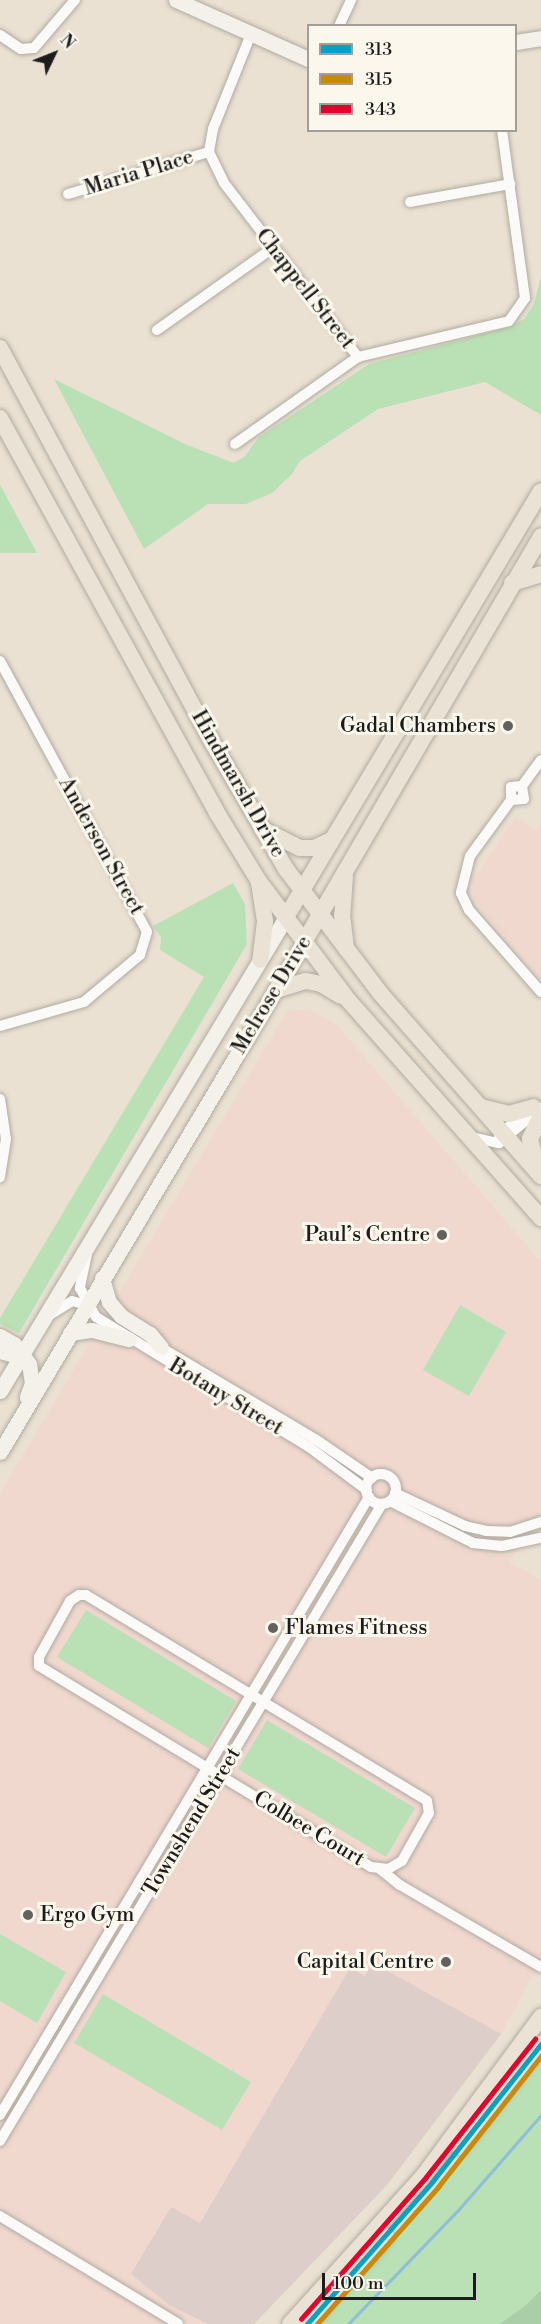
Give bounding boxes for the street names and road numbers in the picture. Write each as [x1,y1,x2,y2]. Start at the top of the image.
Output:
street label: Maria Place [81,144,197,202]
street label: Chappell Street [250,224,360,354]
street label: Hindmarsh Drive [186,706,290,862]
street label: Anderson Street [53,773,149,919]
street label: Melrose Drive [227,931,317,1059]
street label: Botany Street [164,1353,288,1441]
street label: Townshend Street [138,1743,246,1901]
street label: Colbee Court [249,1786,369,1872]

